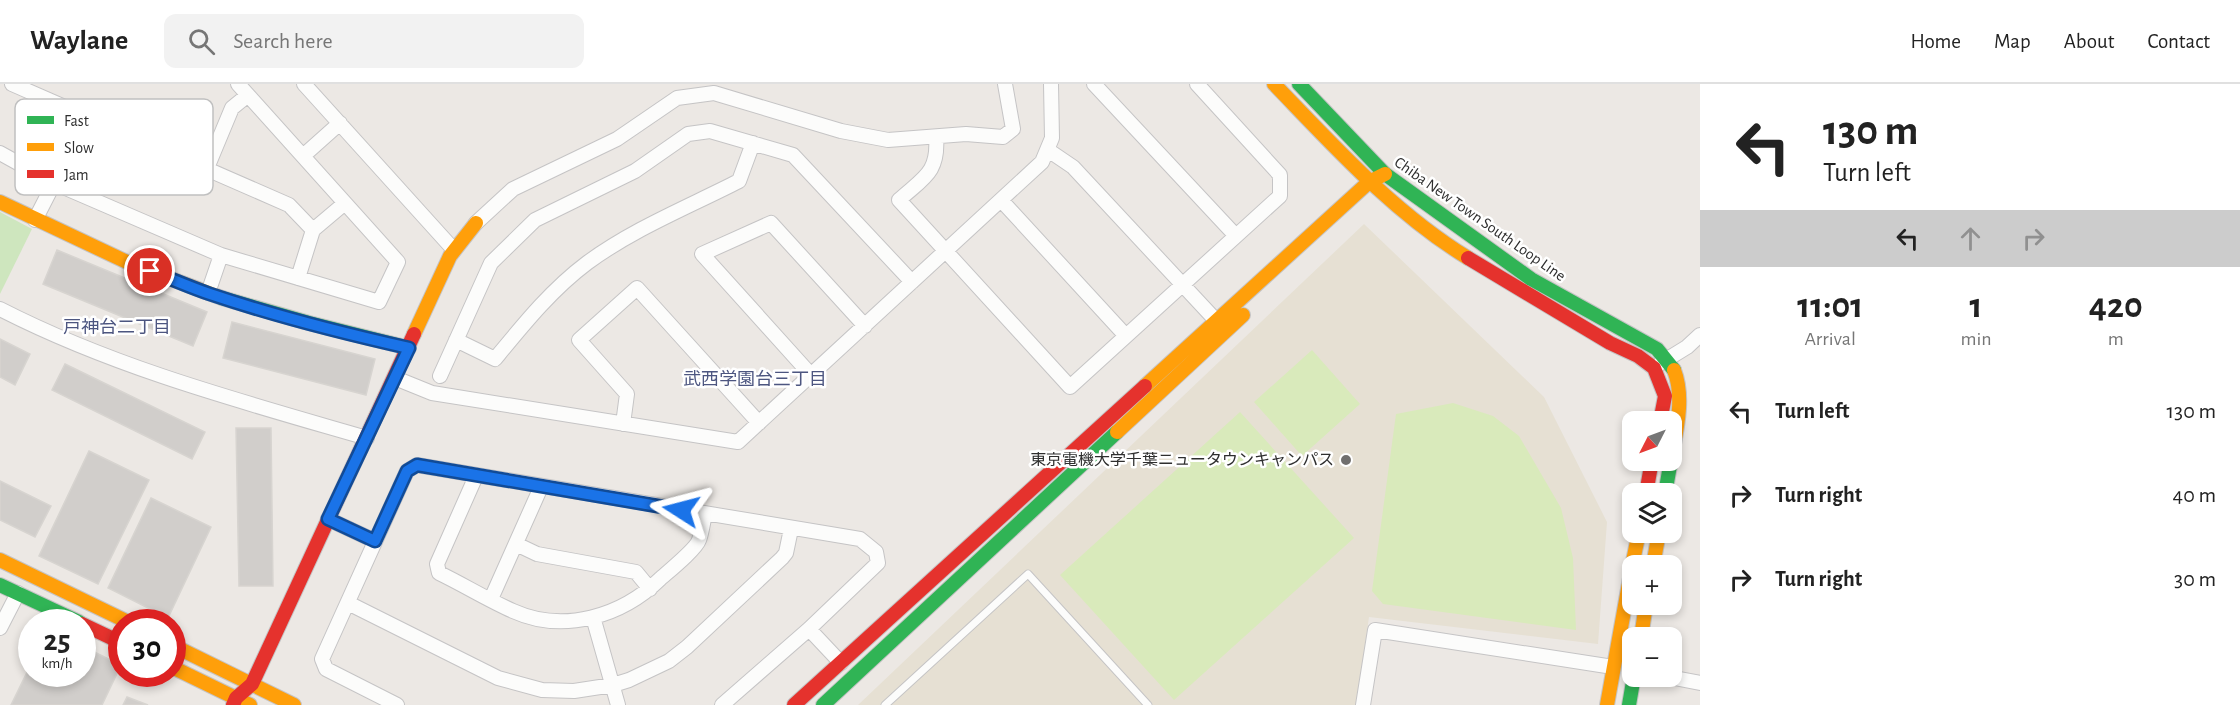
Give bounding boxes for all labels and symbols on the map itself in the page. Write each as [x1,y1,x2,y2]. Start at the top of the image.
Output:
legend [15,99,213,195]
text: Fast [64,113,89,129]
text: Slow [64,140,94,156]
street label: Chiba New Town South Loop Line [1392,154,1568,284]
text: Jam [64,167,89,183]
pin [124,245,175,296]
district label: 戸神台二丁目 [63,317,171,337]
district label: 武西学園台三丁目 [683,369,827,389]
north arrow [1622,411,1682,471]
place label: 東京電機大学千葉ニュータウンキャンパス [1030,451,1334,468]
marker: 東京電機大学千葉ニュータウンキャンパス [1339,453,1353,467]
position arrow [649,478,713,542]
speed limit sign: 30 [108,609,186,687]

